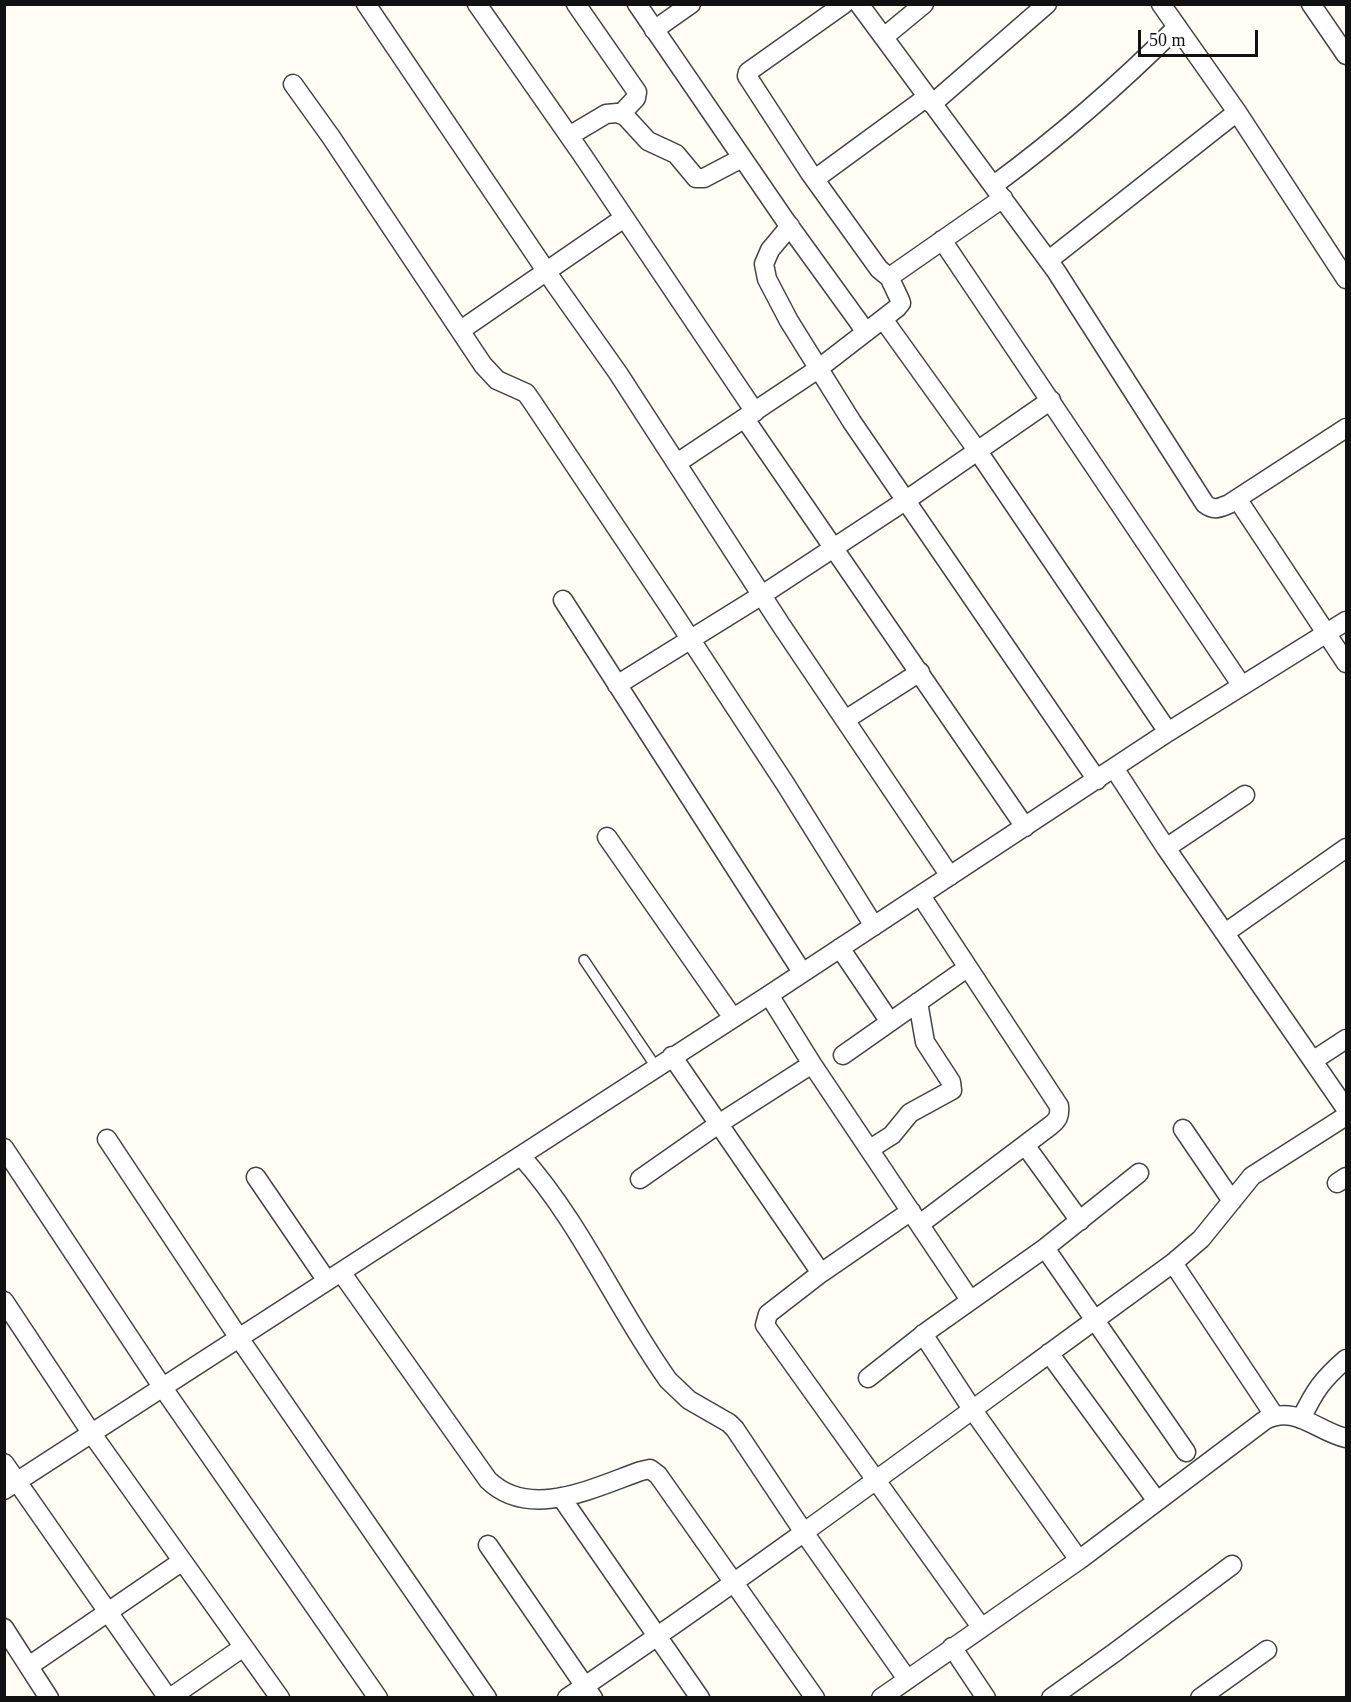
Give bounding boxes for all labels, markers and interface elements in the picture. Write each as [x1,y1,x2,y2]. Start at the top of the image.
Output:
scale bar [1141,18,1261,56]
text: 50 m [1149,30,1186,50]

